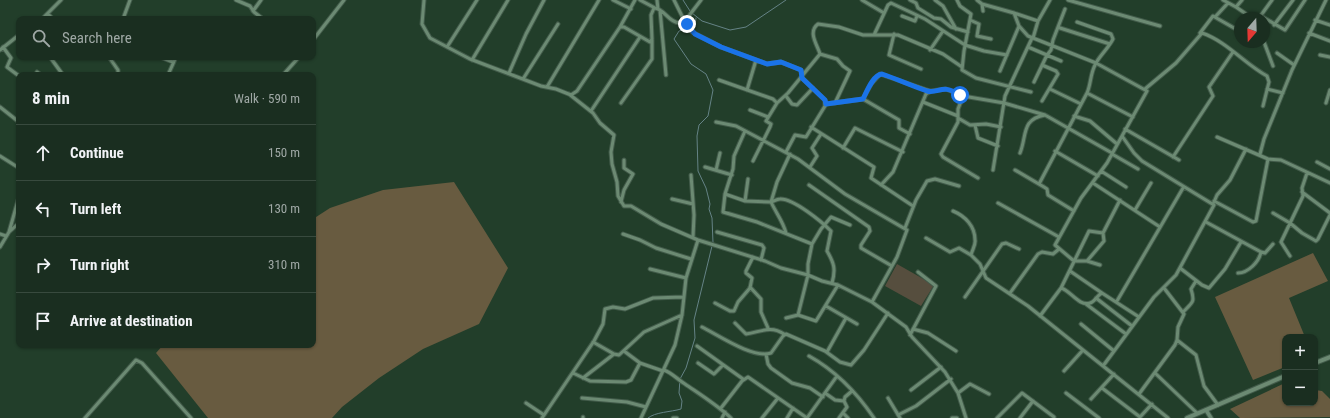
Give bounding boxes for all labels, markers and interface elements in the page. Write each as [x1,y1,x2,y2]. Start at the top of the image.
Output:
north arrow [1234,12,1270,48]
route end [678,15,696,33]
search box [16,16,316,60]
icon: search [30,27,52,49]
text: Search here [62,29,132,47]
route start [951,86,969,104]
text: 8 min [32,88,70,108]
text: Walk · 590 m [234,91,300,106]
icon: ahead [32,142,54,164]
text: Continue [70,144,124,162]
text: 150 m [268,145,300,160]
icon: left [32,198,54,220]
text: Turn left [70,200,121,218]
text: 130 m [268,201,300,216]
icon: right [32,254,54,276]
text: Turn right [70,256,129,274]
text: 310 m [268,257,300,272]
icon: arrive [32,310,54,332]
text: Arrive at destination [70,312,193,330]
map controls [1282,334,1318,406]
button: + [1282,334,1318,370]
button: − [1282,370,1318,406]

